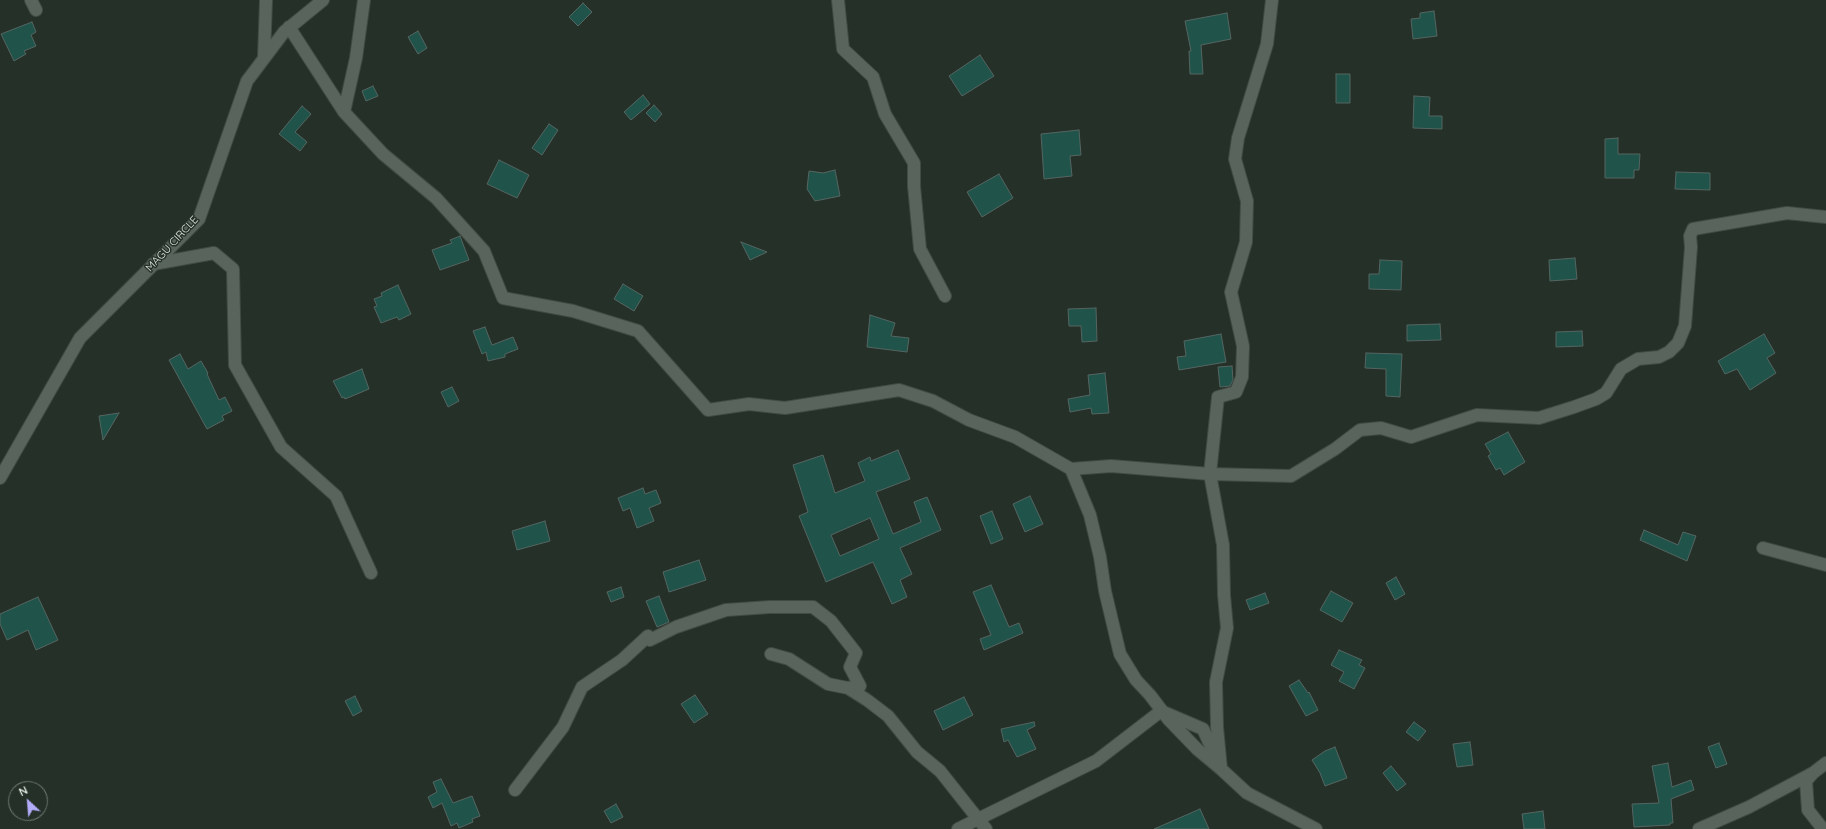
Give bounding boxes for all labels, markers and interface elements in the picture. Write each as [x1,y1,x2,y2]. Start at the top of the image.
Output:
street label: MAGU CIRCLE [143,213,201,275]
north arrow [8,781,48,821]
text: N [16,783,30,799]

